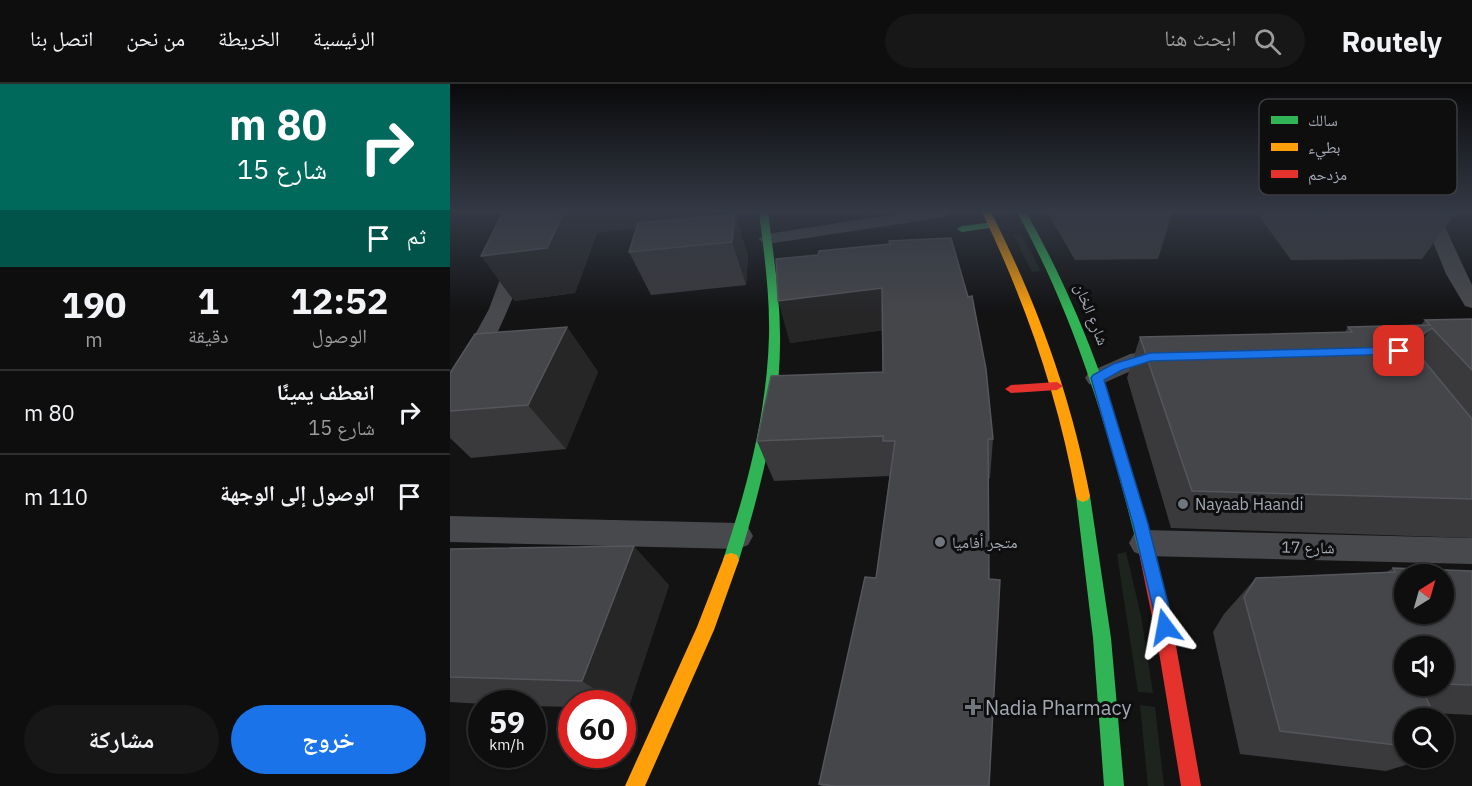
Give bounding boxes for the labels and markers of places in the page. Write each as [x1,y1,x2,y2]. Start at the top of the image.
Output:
pin [1373,325,1424,376]
place label: Nayaab Haandi [1195,494,1303,514]
marker: Nayaab Haandi [1176,497,1190,511]
place label: متجر أفاميا [952,532,1018,552]
marker: متجر أفاميا [933,535,947,549]
place label: Nadia Pharmacy [985,694,1132,721]
marker: Nadia Pharmacy [966,700,980,714]

